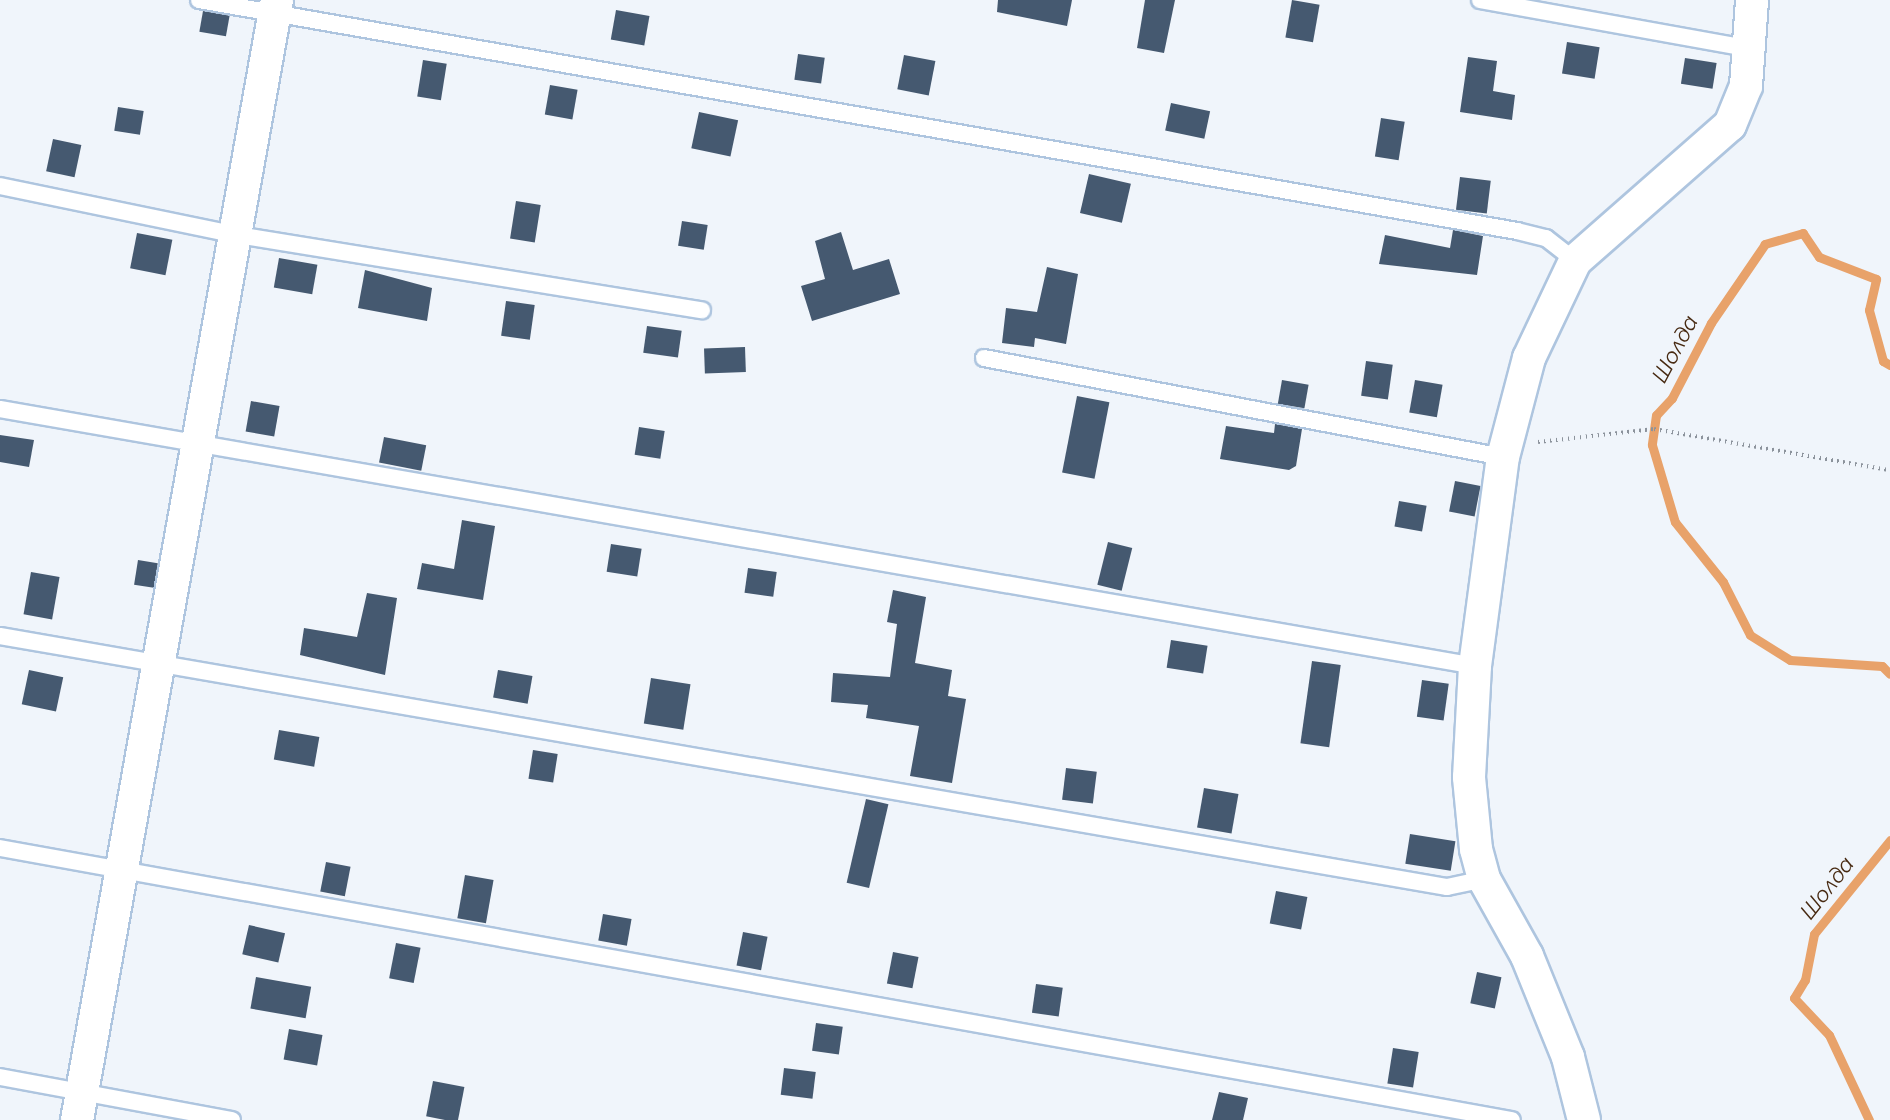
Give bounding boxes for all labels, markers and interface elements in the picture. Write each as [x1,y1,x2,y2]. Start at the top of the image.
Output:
water label: Шолда [1646,311,1704,387]
water label: Шолда [1794,852,1860,924]

